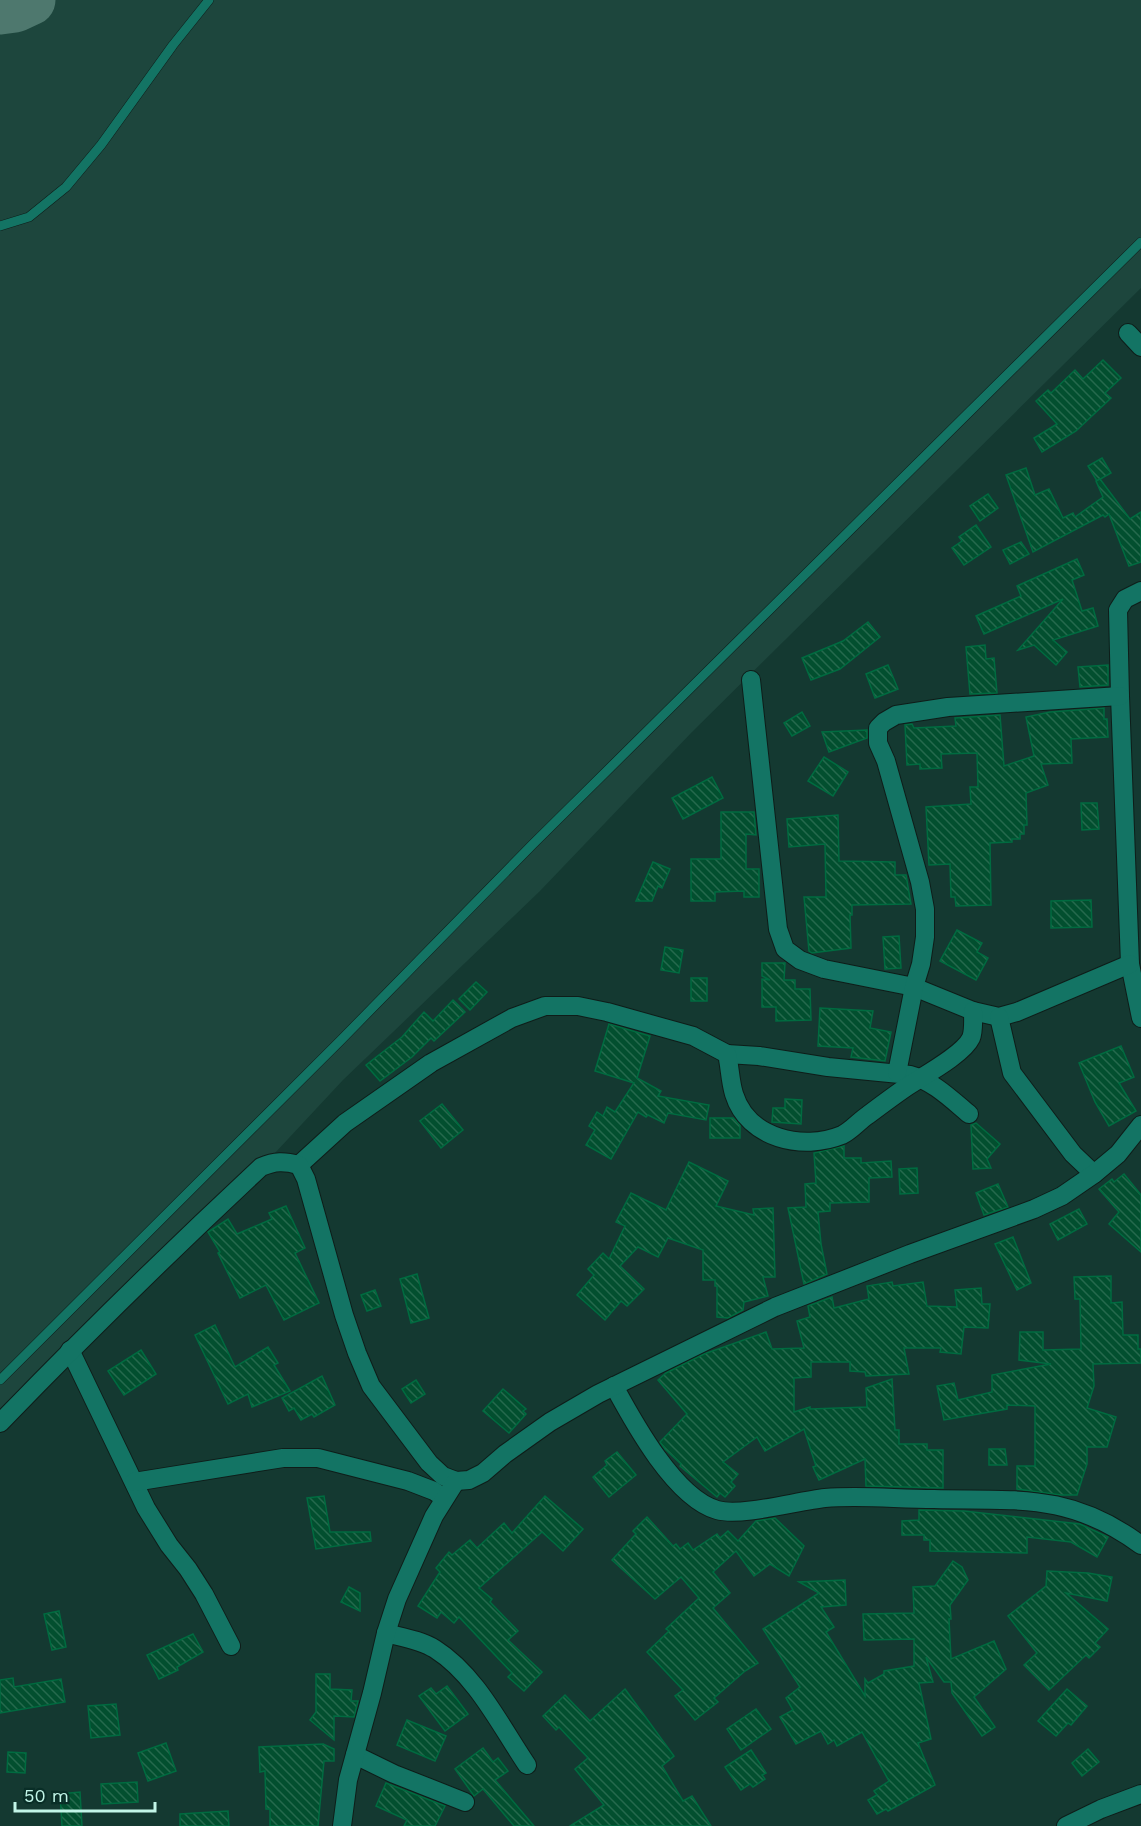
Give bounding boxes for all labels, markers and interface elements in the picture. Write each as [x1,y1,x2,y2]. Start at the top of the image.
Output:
scale bar [15,1775,154,1813]
text: 50 m [24,1785,69,1806]

